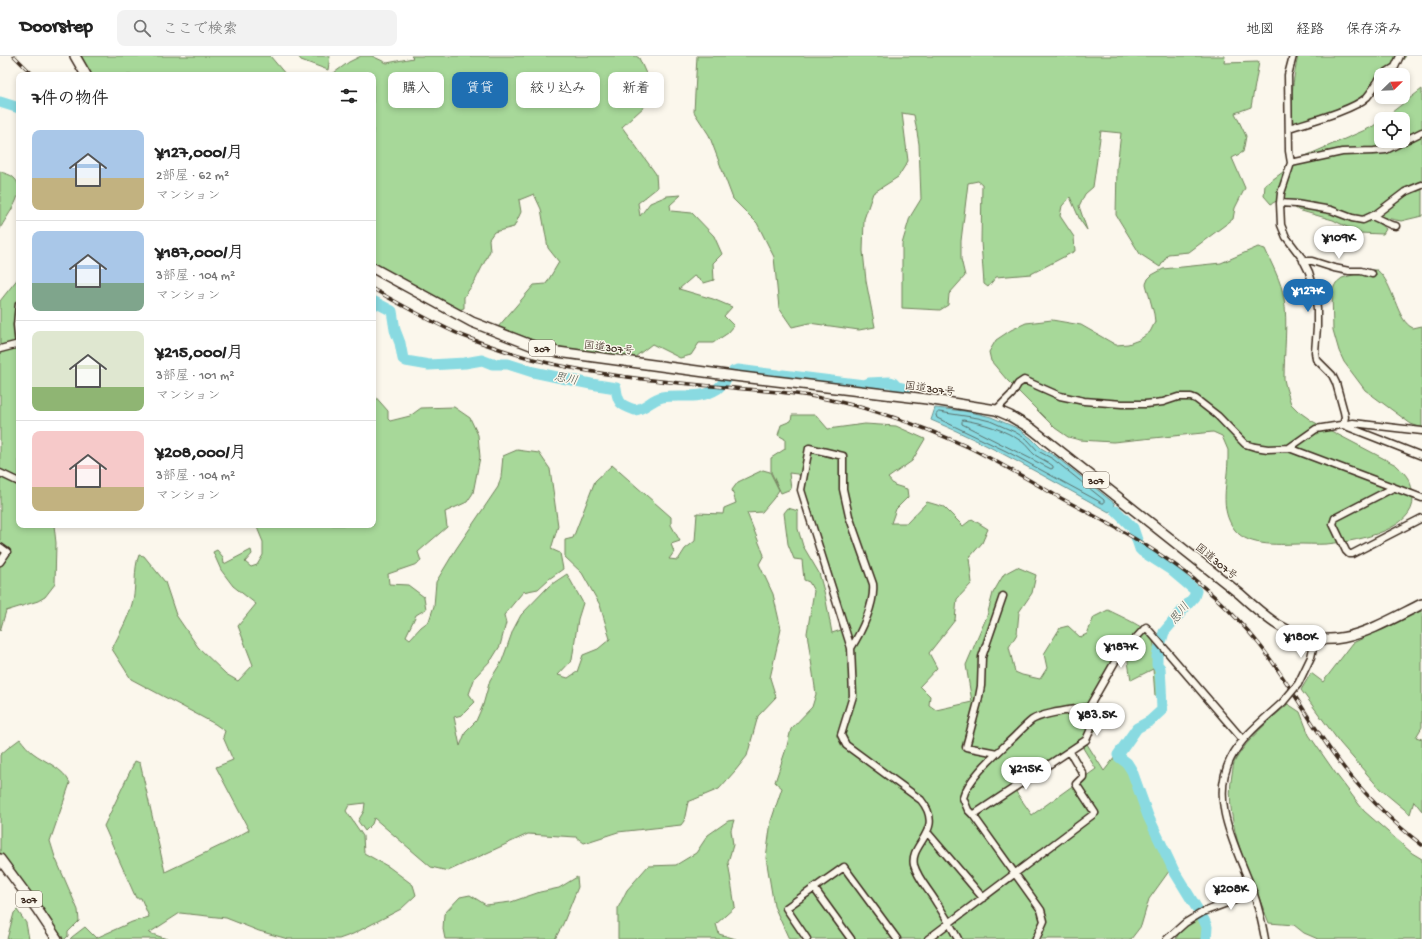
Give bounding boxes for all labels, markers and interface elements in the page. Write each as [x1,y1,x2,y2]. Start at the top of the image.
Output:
search box [117,10,397,46]
text: Doorstep [20,16,93,39]
icon: search [131,17,153,39]
text: ここで検索 [163,21,238,39]
text: 地図 [1246,22,1274,39]
text: 経路 [1296,22,1324,39]
text: 保存済み [1346,22,1402,39]
north arrow [1374,68,1410,104]
map controls [1374,68,1410,148]
chip: 購入 [388,72,444,108]
chip: 賃貸 [452,72,508,108]
chip: 絞り込み [516,72,600,108]
chip: 新着 [608,72,664,108]
icon: filters [338,85,360,107]
text: 7件の物件 [32,90,109,110]
button: locate [1374,112,1410,148]
text: ¥127,000/月 [156,144,243,164]
icon: home [64,146,112,194]
text: 2部屋 · 62 m² [156,169,229,184]
text: マンション [156,189,220,204]
pin: ¥109K [1311,226,1367,260]
text: ¥109K [1323,231,1355,246]
text: ¥187,000/月 [156,244,244,264]
icon: home [64,247,112,295]
text: 3部屋 · 104 m² [156,269,235,284]
pin: ¥127K [1280,279,1336,313]
text: ¥127K [1292,284,1324,299]
text: マンション [156,289,220,304]
street label: 国道307号 [583,339,635,358]
road number: 307 [529,340,555,356]
text: ¥215,000/月 [156,344,243,364]
icon: home [64,347,112,395]
text: 3部屋 · 101 m² [156,369,234,384]
water label: 思川 [552,370,579,389]
street label: 国道307号 [904,380,956,399]
text: マンション [156,389,220,404]
text: ¥208,000/月 [156,444,247,464]
icon: home [64,447,112,495]
text: 3部屋 · 104 m² [156,469,235,484]
road number: 307 [1083,472,1109,488]
text: マンション [156,489,220,504]
street label: 国道307号 [1192,541,1240,583]
water label: 思川 [1167,600,1194,628]
pin: ¥180K [1273,625,1329,659]
text: ¥180K [1285,630,1317,645]
pin: ¥187K [1093,635,1149,669]
text: ¥187K [1105,640,1137,655]
pin: ¥83.5K [1064,703,1130,737]
text: ¥83.5K [1078,708,1116,723]
pin: ¥215K [998,757,1054,791]
text: ¥215K [1010,762,1042,777]
pin: ¥208K [1203,877,1259,911]
text: ¥208K [1214,882,1248,897]
road number: 307 [16,891,42,907]

